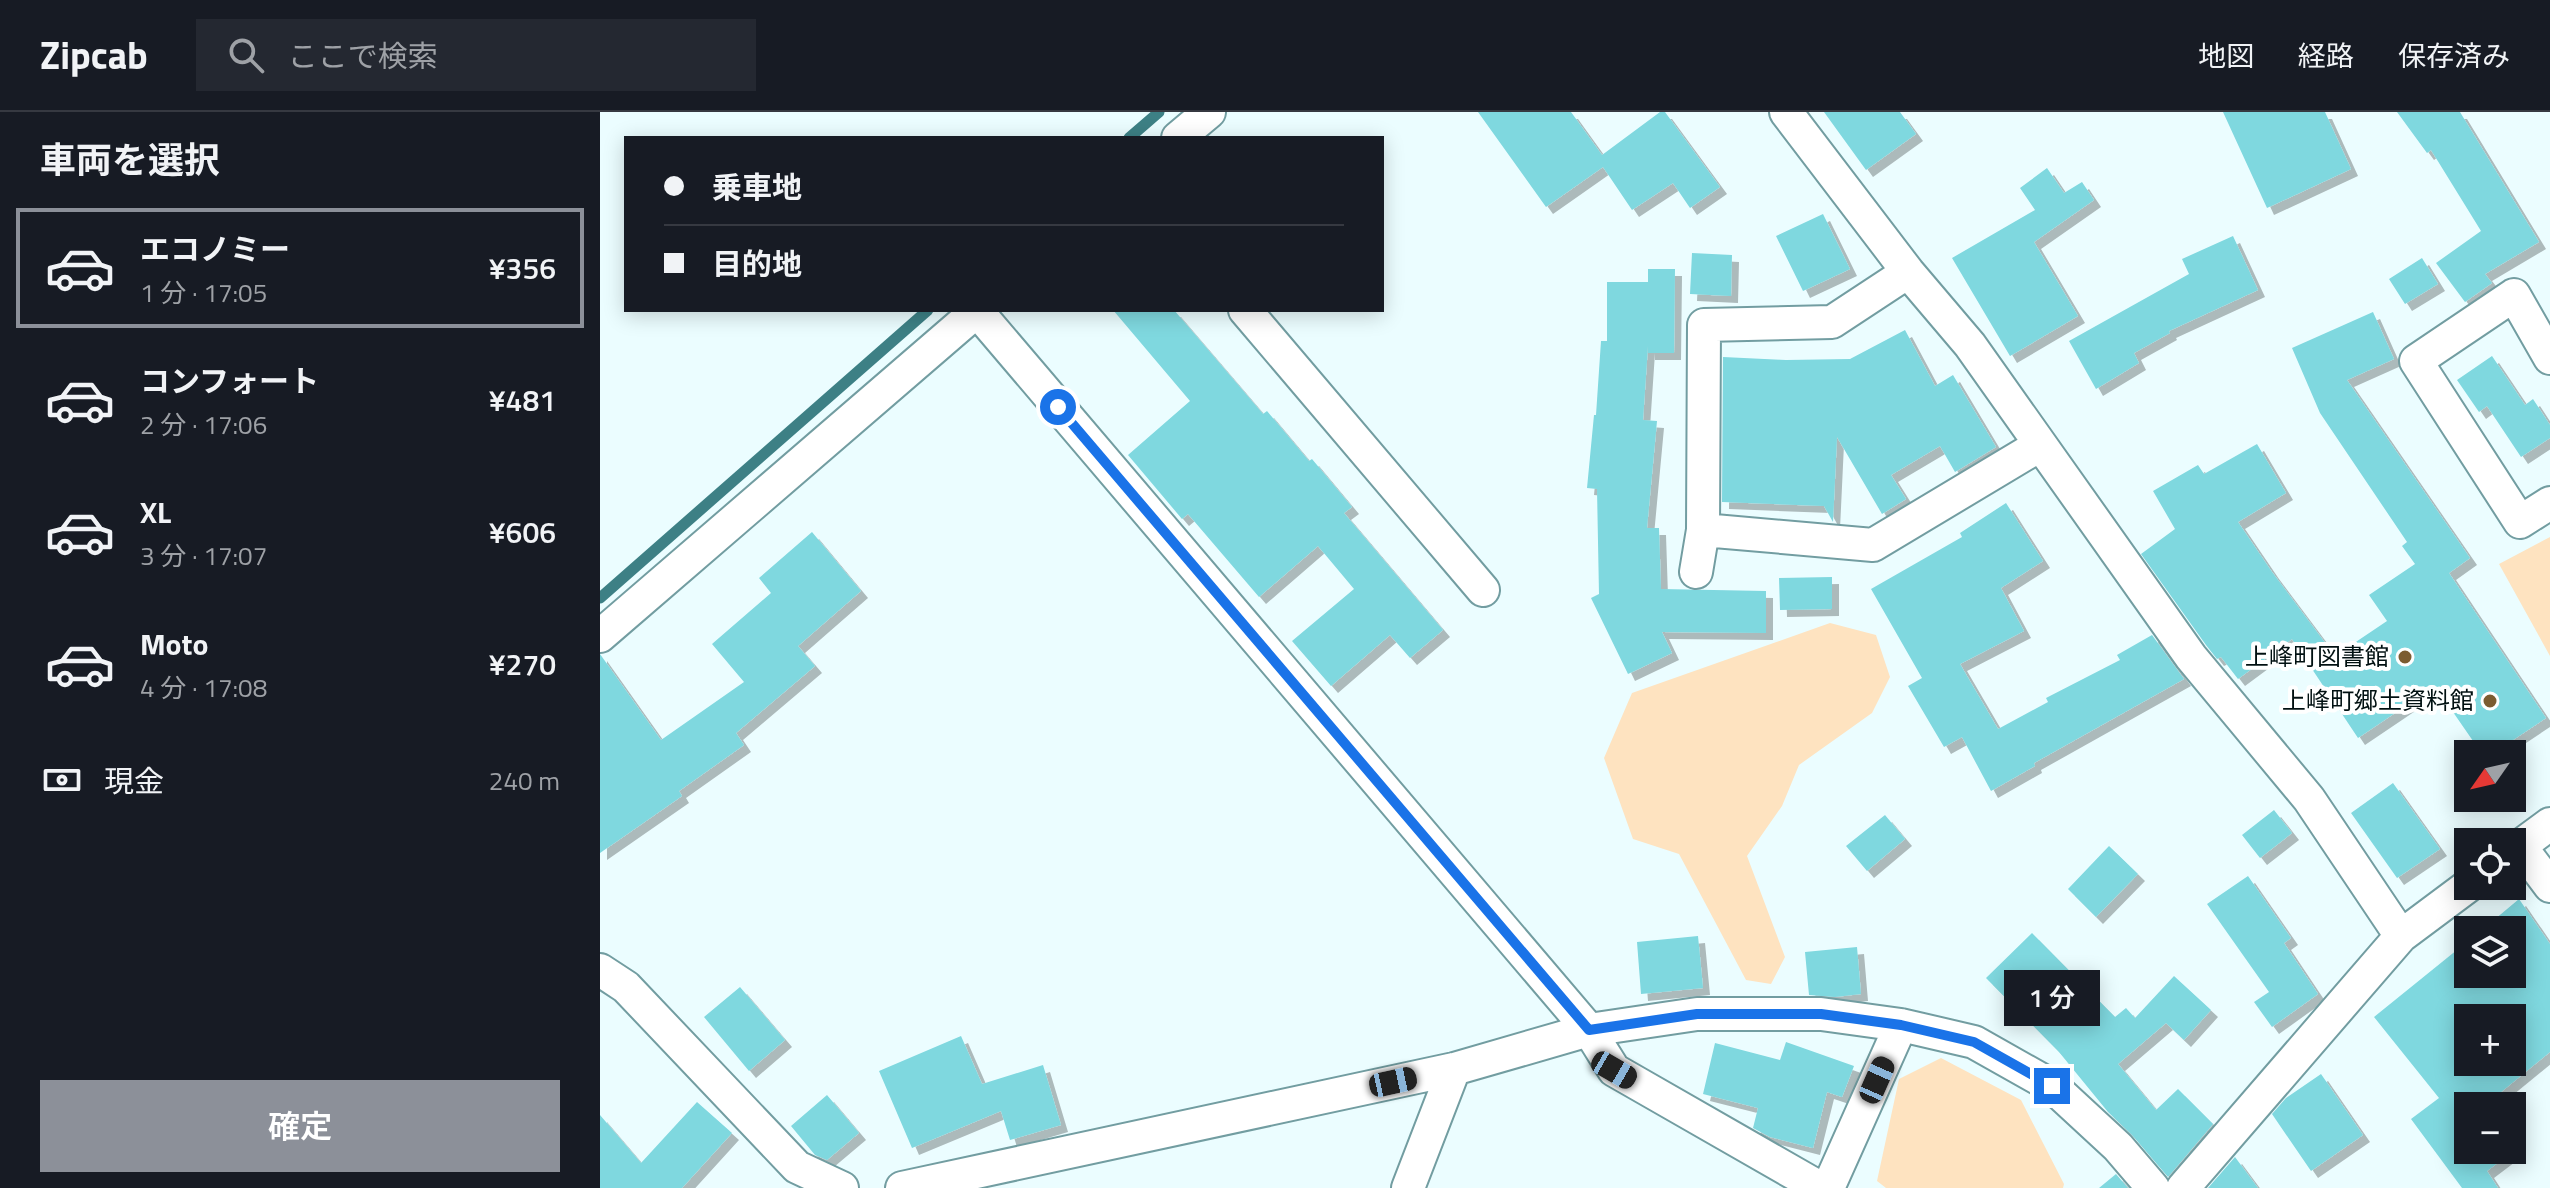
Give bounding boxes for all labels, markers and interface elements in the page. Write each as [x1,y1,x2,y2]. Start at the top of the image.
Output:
search box [196,19,756,91]
text: Zipcab [40,26,148,84]
icon: search [224,33,268,77]
text: ここで検索 [288,33,438,79]
text: 地図 [2198,34,2254,77]
text: 経路 [2298,34,2354,77]
text: 保存済み [2398,34,2510,77]
text: 車両を選択 [40,132,220,187]
text: 乗車地 [712,164,802,210]
text: エコノミー [140,226,290,272]
icon: car [44,232,116,304]
text: 目的地 [712,241,802,287]
text: ¥356 [489,245,556,291]
text: 1 分 · 17:05 [140,273,267,312]
text: コンフォート [140,358,319,404]
icon: car [44,364,116,436]
text: ¥481 [489,377,556,423]
route start [1040,389,1076,425]
text: 2 分 · 17:06 [140,405,267,444]
text: XL [140,489,171,535]
icon: car [44,496,116,568]
text: ¥606 [489,509,556,555]
text: 3 分 · 17:07 [140,536,267,575]
text: Moto [140,621,208,667]
icon: car [44,628,116,700]
place label: 上峰町図書館 [2245,638,2389,674]
text: ¥270 [489,641,556,687]
marker: 上峰町図書館 [2396,648,2414,666]
text: 4 分 · 17:08 [140,668,267,707]
place label: 上峰町郷土資料館 [2282,682,2474,718]
marker: 上峰町郷土資料館 [2481,692,2499,710]
north arrow [2454,740,2526,812]
map controls [2454,740,2526,1164]
icon: cash [40,758,84,802]
text: 現金 [104,758,164,804]
text: 240 m [489,761,560,800]
button: locate [2454,828,2526,900]
button: layers [2454,916,2526,988]
callout: 1 分 [2004,970,2100,1026]
text: 1 分 [2029,978,2075,1017]
button: + [2454,1004,2526,1076]
car [1587,1048,1641,1092]
car [1856,1053,1898,1107]
car [1367,1065,1419,1099]
route end [2034,1068,2070,1104]
button: 確定 [40,1080,560,1172]
button: − [2454,1092,2526,1164]

